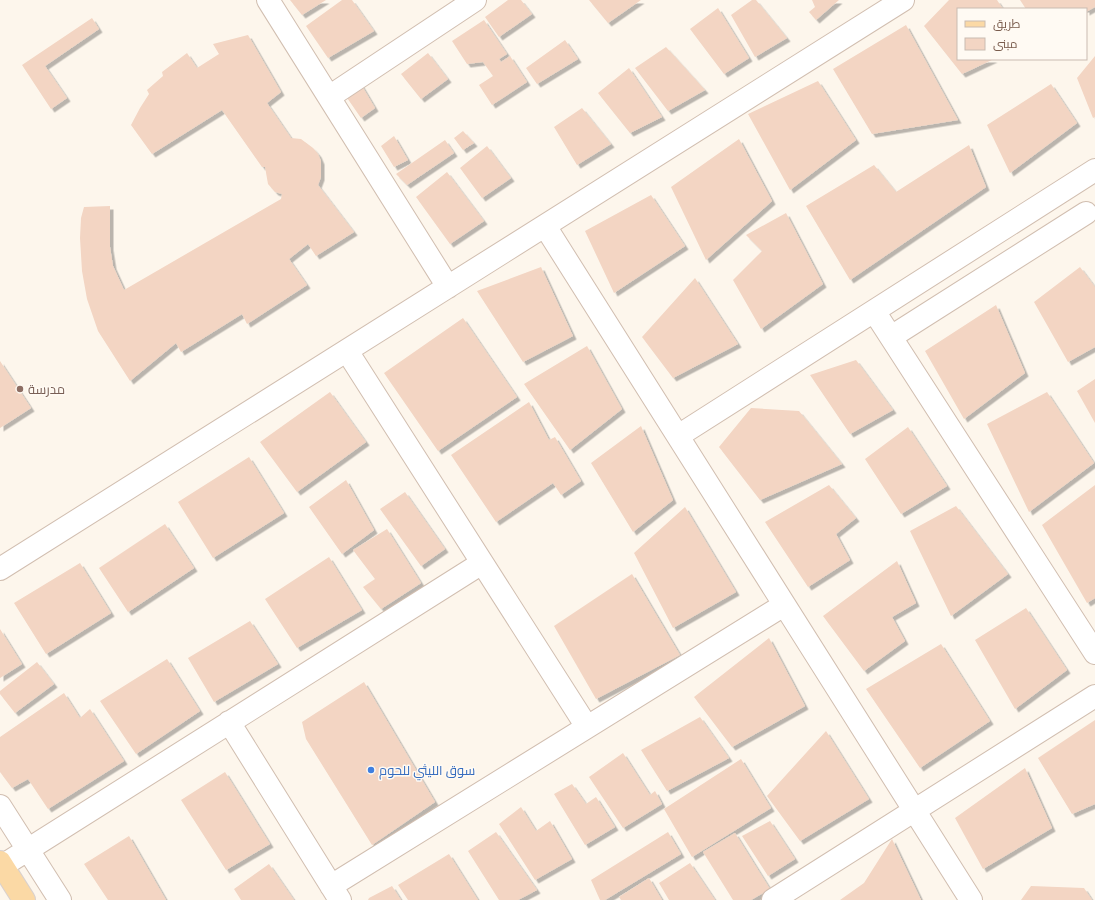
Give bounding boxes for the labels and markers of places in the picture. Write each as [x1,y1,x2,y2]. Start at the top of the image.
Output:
place label: مدرسة [28,382,65,397]
marker: مدرسة [15,384,25,394]
place label: سوق الليثي للحوم [379,763,475,781]
marker: سوق الليثي للحوم [366,765,376,775]

